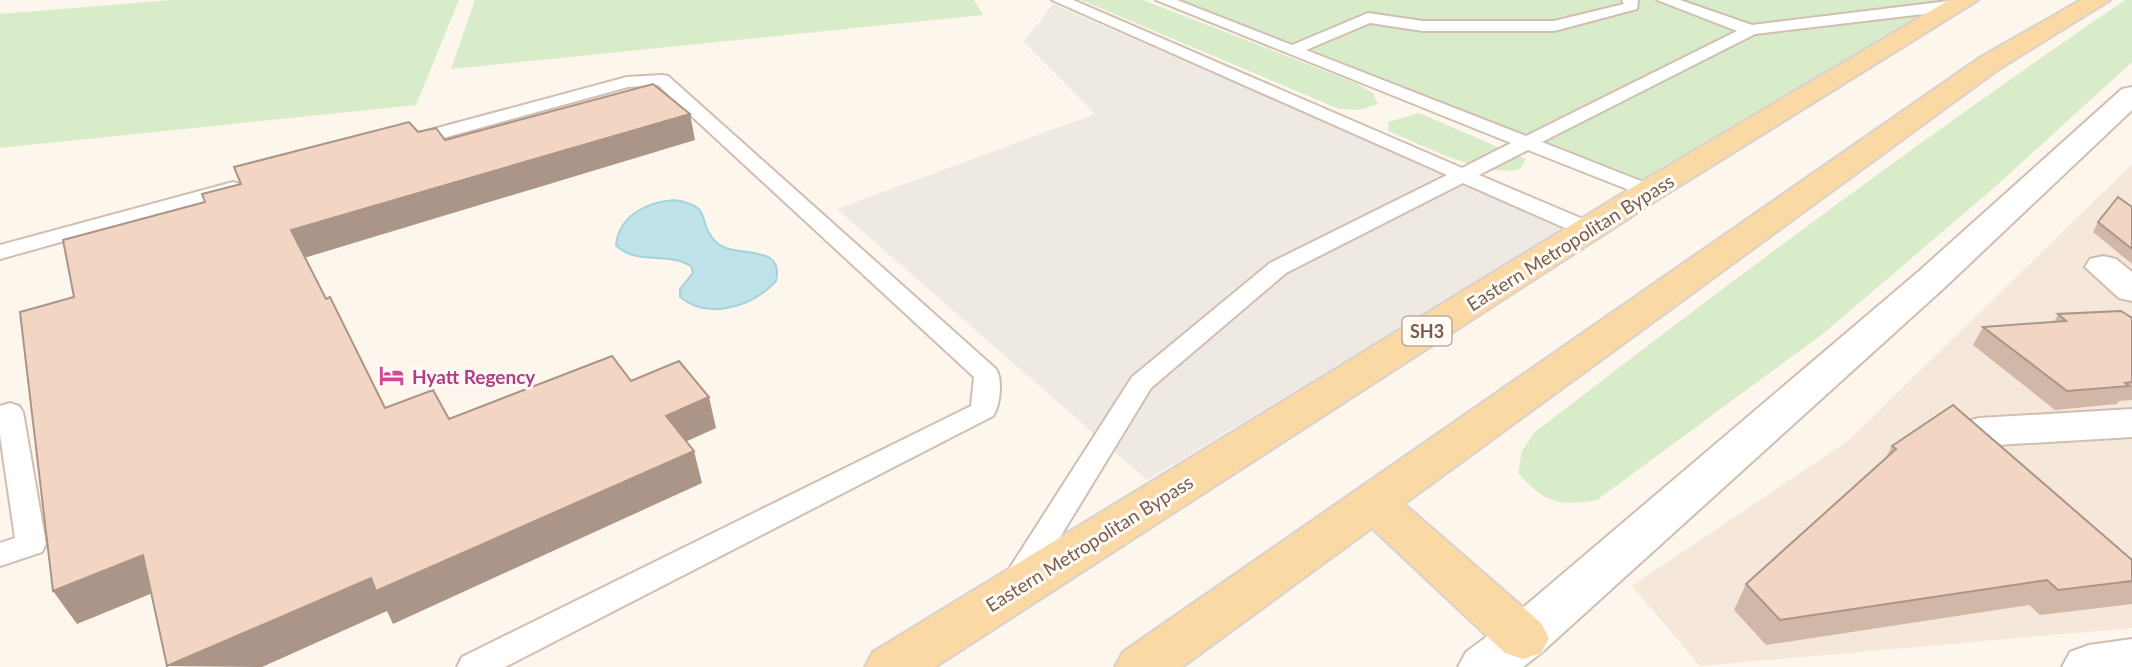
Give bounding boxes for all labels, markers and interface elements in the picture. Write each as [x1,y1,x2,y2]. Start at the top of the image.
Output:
street label: Eastern Metropolitan Bypass [1462,169,1678,315]
road number: SH3 [1402,316,1452,346]
hotel icon: Hyatt Regency [378,362,406,390]
place label: Hyatt Regency [412,365,536,388]
street label: Eastern Metropolitan Bypass [981,470,1197,616]

